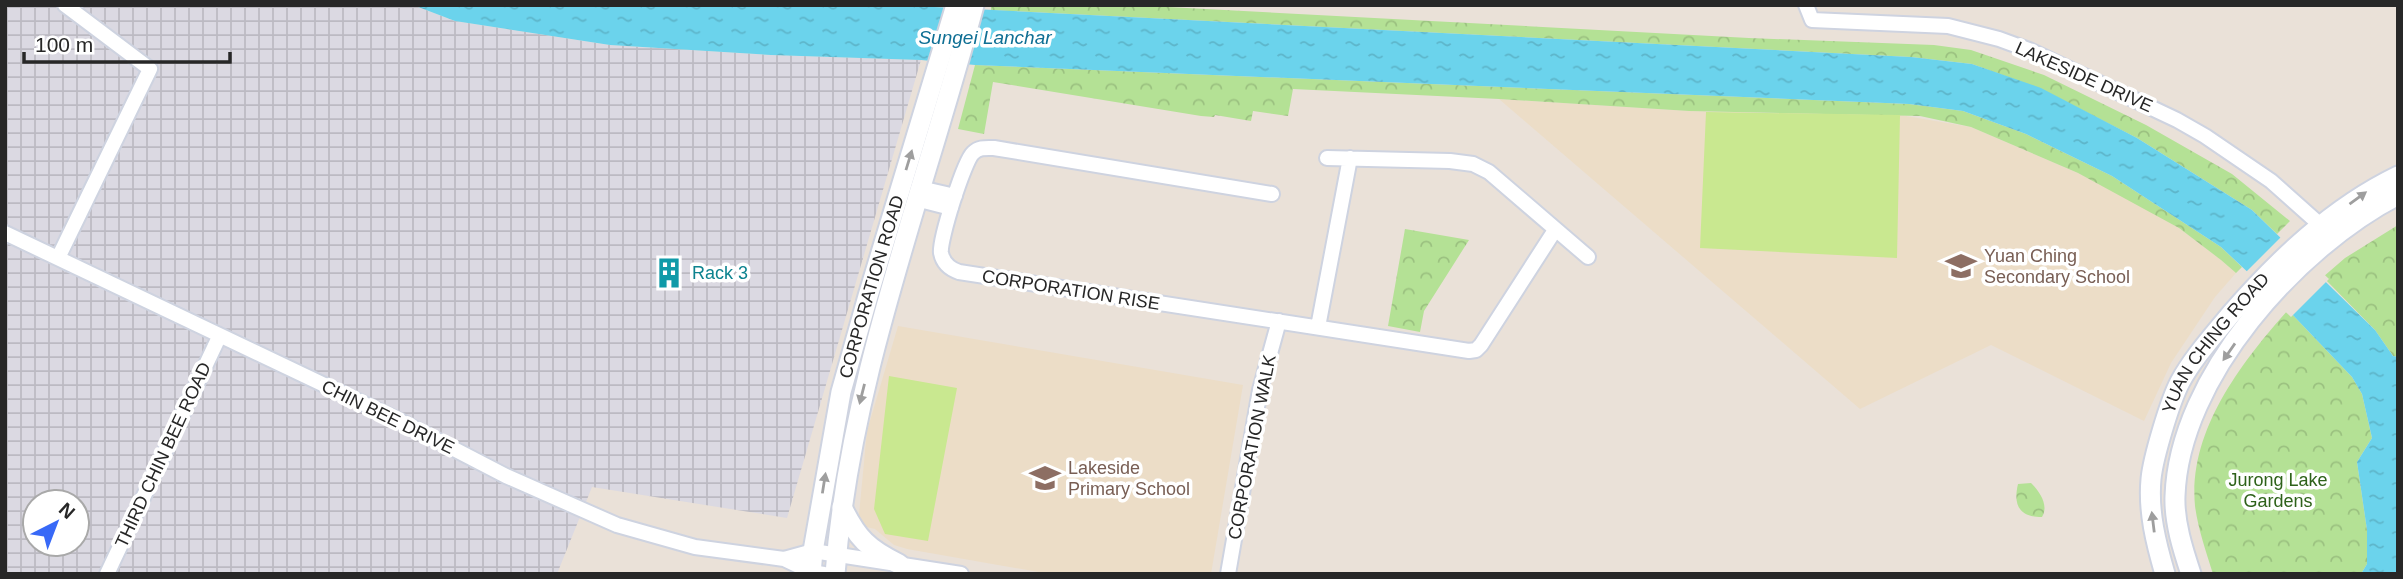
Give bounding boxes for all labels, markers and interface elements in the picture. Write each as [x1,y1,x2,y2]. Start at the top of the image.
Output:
scale bar [24,21,231,65]
water label: Sungei Lanchar [918,27,1052,48]
text: 100 m [35,33,93,56]
street label: LAKESIDE DRIVE [2012,38,2156,116]
one-way arrow [904,150,915,171]
one-way arrow [2349,191,2367,205]
street label: CORPORATION ROAD [835,193,908,381]
place label: Yuan Ching Secondary School [1984,246,2130,287]
school or university icon: Yuan Ching Secondary School [1944,249,1978,283]
building icon: Rack 3 [652,256,686,290]
place label: Rack 3 [692,263,748,283]
street label: CORPORATION RISE [981,266,1161,314]
street label: YUAN CHING ROAD [2158,269,2273,416]
one-way arrow [2222,343,2236,361]
street label: CORPORATION WALK [1224,353,1280,541]
street label: THIRD CHIN BEE ROAD [111,359,215,551]
street label: CHIN BEE DRIVE [318,376,458,458]
one-way arrow [856,383,867,405]
place label: Lakeside Primary School [1068,458,1190,499]
school or university icon: Lakeside Primary School [1028,461,1062,495]
park label: Jurong Lake Gardens [2228,470,2328,511]
one-way arrow [819,472,830,494]
north arrow [21,488,91,558]
text: N [55,498,79,523]
one-way arrow [2148,510,2159,532]

